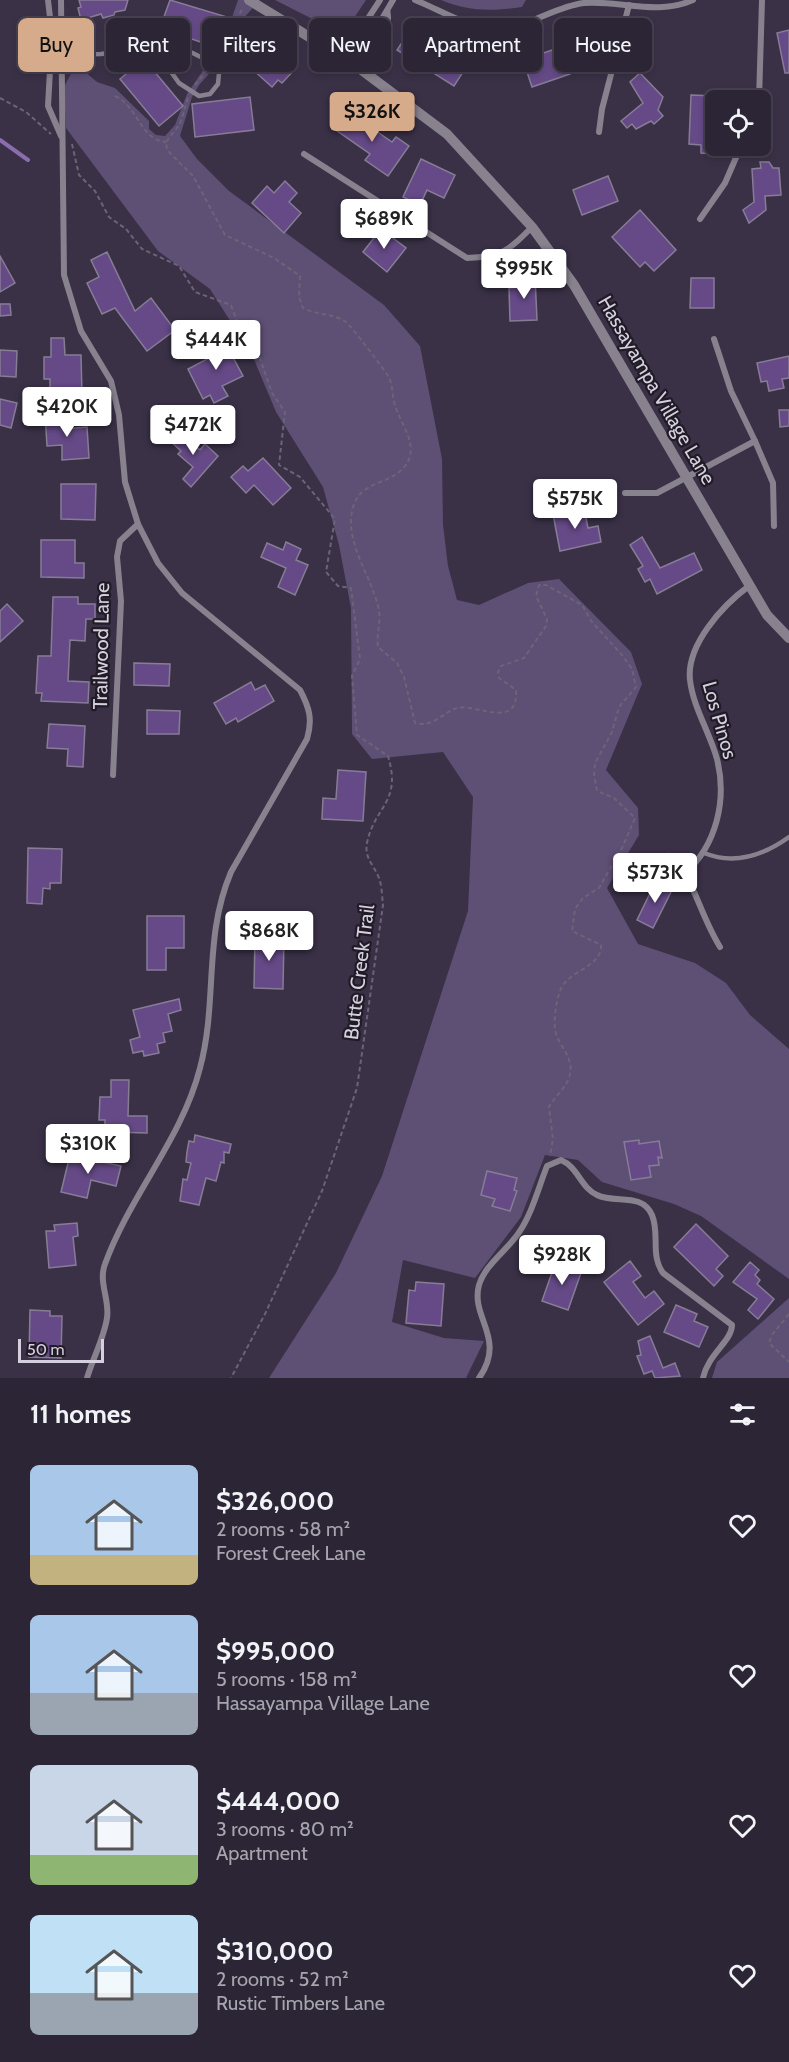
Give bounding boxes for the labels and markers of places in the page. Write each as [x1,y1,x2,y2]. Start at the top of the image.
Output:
pin: $326K [330,92,414,143]
pin: $689K [342,199,426,250]
pin: $995K [482,249,566,300]
pin: $444K [174,320,258,371]
pin: $420K [25,387,109,438]
pin: $472K [151,405,235,456]
pin: $575K [533,479,617,530]
pin: $573K [613,853,697,904]
pin: $868K [227,911,311,962]
pin: $310K [46,1124,130,1175]
pin: $928K [520,1235,604,1286]

